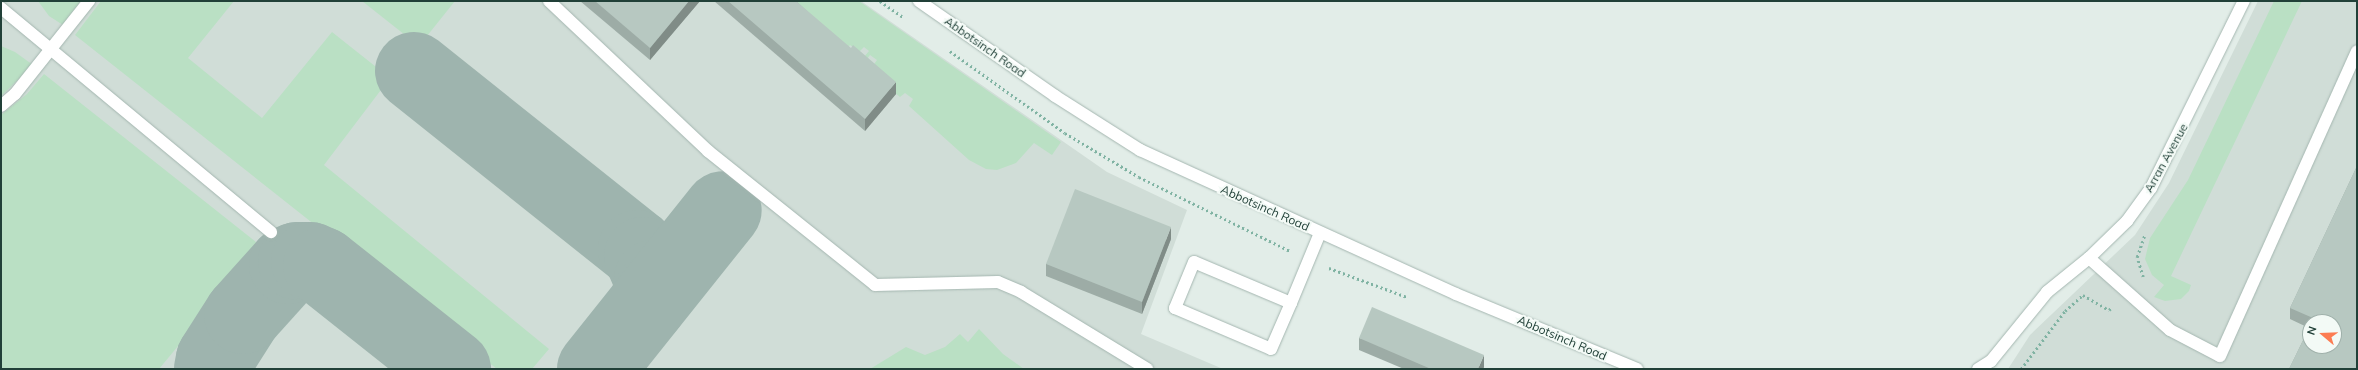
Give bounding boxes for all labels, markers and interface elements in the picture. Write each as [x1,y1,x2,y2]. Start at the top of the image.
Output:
street label: Abbotsinch Road [942,14,1028,80]
street label: Arran Avenue [2141,121,2191,195]
street label: Abbotsinch Road [1218,182,1312,234]
street label: Abbotsinch Road [1515,313,1609,363]
north arrow [2302,314,2342,354]
text: N [2304,324,2320,337]

